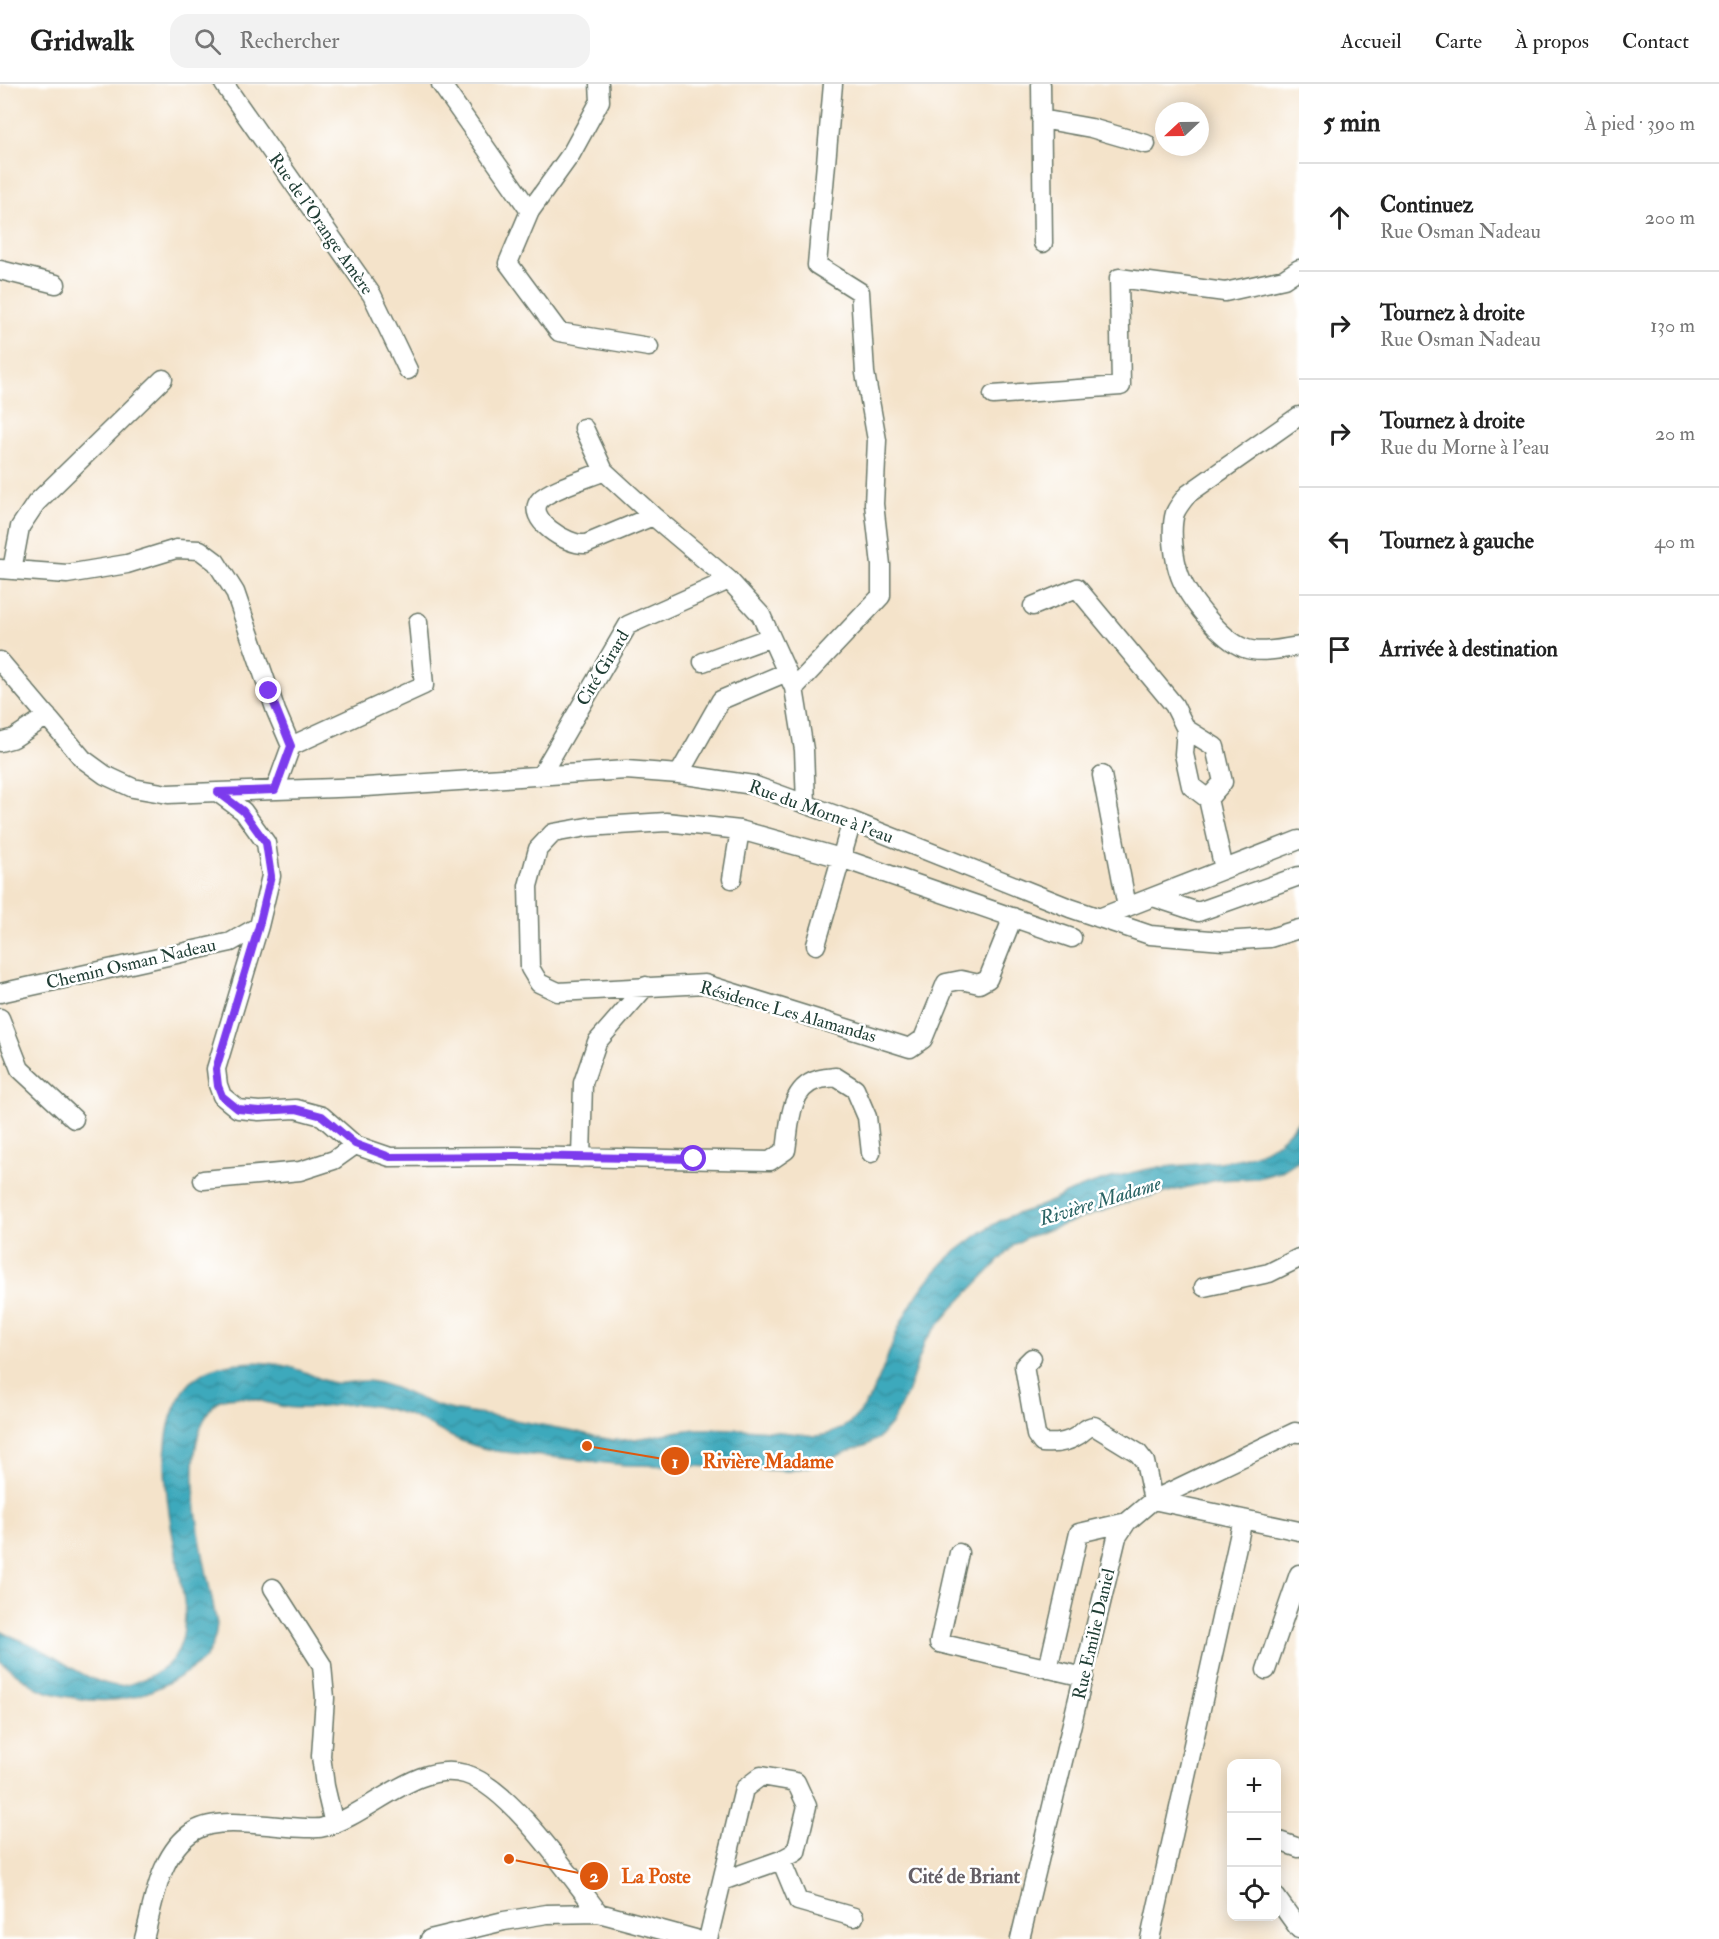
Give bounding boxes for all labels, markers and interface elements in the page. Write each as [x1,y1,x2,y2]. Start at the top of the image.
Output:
search box [170,14,590,68]
text: Gridwalk [30,24,134,59]
icon: search [191,25,224,58]
text: Rechercher [239,27,340,55]
text: Accueil [1341,28,1402,55]
text: Carte [1435,28,1482,55]
text: À propos [1515,28,1589,55]
text: Contact [1622,28,1689,55]
north arrow [1155,102,1209,156]
text: 5 min [1323,107,1380,139]
text: À pied · 390 m [1584,111,1695,136]
street label: Rue de l'Orange Amère [263,149,379,300]
text: Continuez [1380,191,1473,219]
icon: ahead [1323,201,1356,234]
text: 200 m [1645,205,1695,230]
text: Rue Osman Nadeau [1380,219,1541,244]
text: Tournez à droite [1380,299,1525,327]
icon: right [1323,309,1356,342]
text: 130 m [1650,313,1695,338]
text: Rue Osman Nadeau [1380,327,1541,352]
text: Tournez à droite [1380,407,1525,435]
icon: right [1323,417,1356,450]
text: 20 m [1655,421,1695,446]
text: Rue du Morne à l'eau [1380,435,1549,460]
icon: left [1323,525,1356,558]
text: Tournez à gauche [1380,527,1534,555]
text: 40 m [1654,529,1695,554]
street label: Cité Girard [571,626,635,710]
icon: arrive [1323,633,1356,666]
text: Arrivée à destination [1380,635,1558,663]
route end [255,677,281,703]
street label: Rue du Morne à l'eau [745,775,897,849]
street label: Chemin Osman Nadeau [44,933,218,995]
street label: Résidence Les Alamandas [697,976,879,1048]
route start [680,1145,706,1171]
water label: Rivière Madame [1035,1171,1164,1232]
callout: Rivière Madame [660,1442,845,1480]
text: Rivière Madame [702,1449,834,1474]
text: 1 [672,1451,678,1474]
street label: Rue Emilie Daniel [1068,1566,1120,1702]
map controls [1227,1759,1281,1921]
button: + [1227,1759,1281,1813]
button: − [1227,1813,1281,1867]
callout: La Poste [579,1857,702,1895]
text: La Poste [621,1864,691,1889]
district label: Cité de Briant [908,1864,1020,1889]
text: 2 [589,1865,599,1888]
button: locate [1227,1867,1281,1921]

